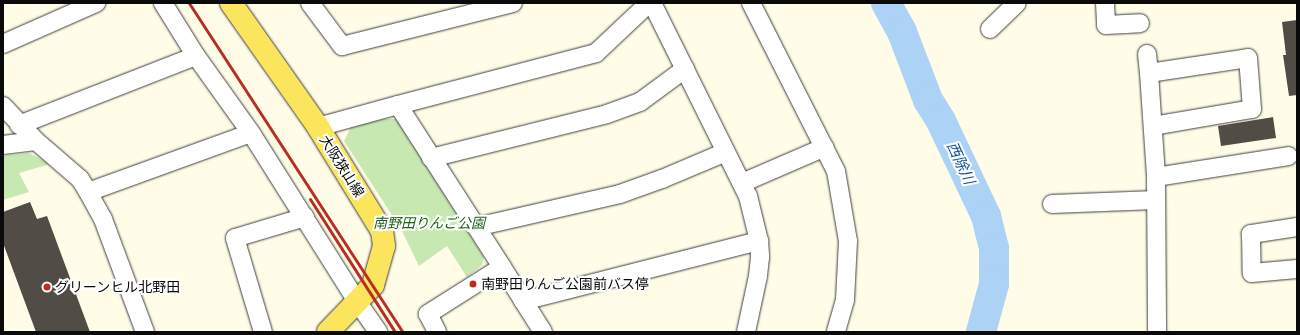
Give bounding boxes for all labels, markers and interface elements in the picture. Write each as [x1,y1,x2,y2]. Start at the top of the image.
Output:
street label: 大阪狭山線 [316,132,368,200]
water label: 西除川 [943,139,979,187]
park label: 南野田りんご公園 [373,215,485,231]
place label: 南野田りんご公園前バス停 [481,276,649,292]
place label: グリーンヒル北野田 [55,279,181,295]
marker: 南野田りんご公園前バス停 [468,279,478,289]
marker: グリーンヒル北野田 [42,282,52,292]

